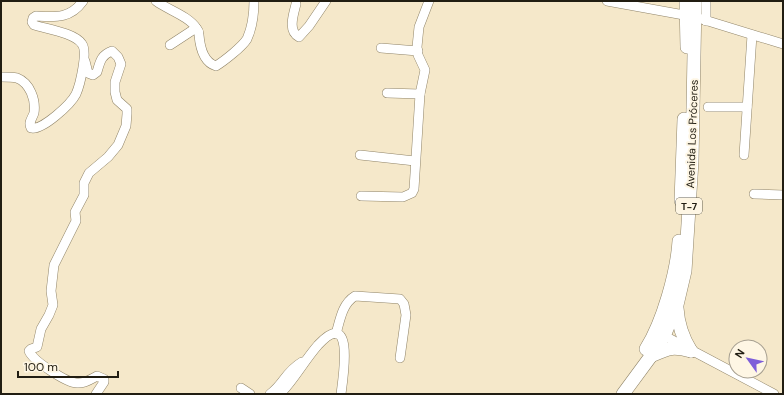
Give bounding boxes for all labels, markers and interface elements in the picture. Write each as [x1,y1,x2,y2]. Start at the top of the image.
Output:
street label: Avenida Los Próceres [683,79,701,189]
road number: T-7 [676,198,702,214]
north arrow [728,339,768,379]
text: N [732,346,748,361]
scale bar [18,353,118,379]
text: 100 m [24,359,58,375]

